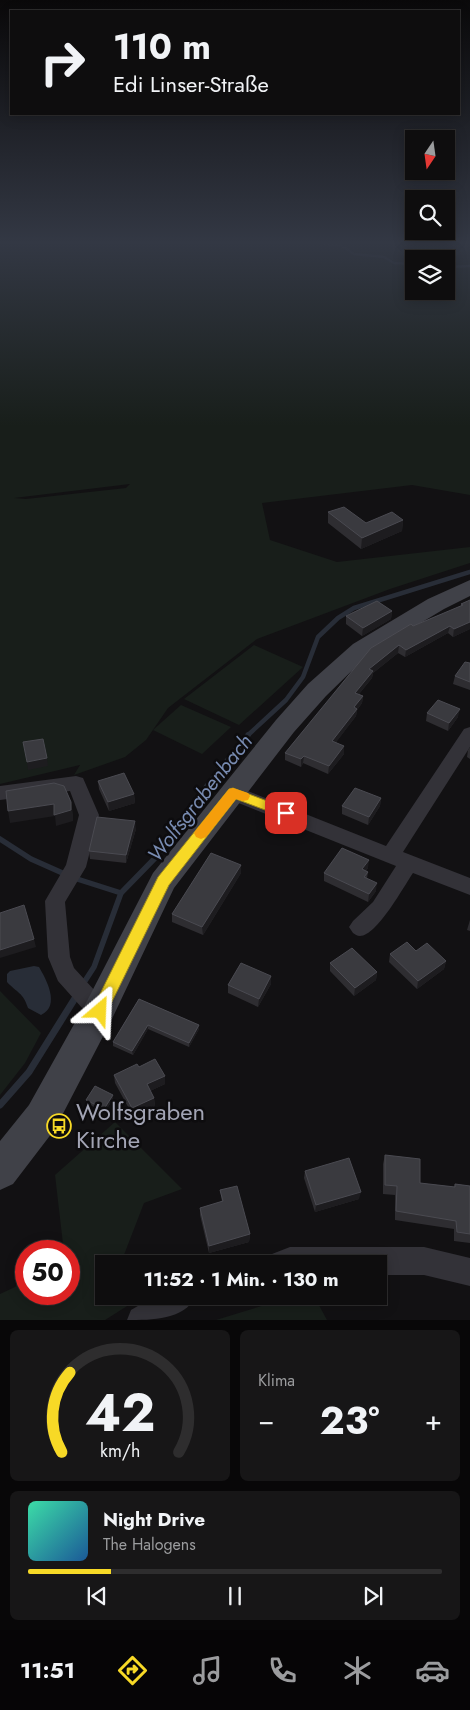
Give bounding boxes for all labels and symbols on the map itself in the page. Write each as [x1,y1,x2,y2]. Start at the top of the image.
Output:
north arrow [405,130,455,180]
water label: Wolfsgrabenbach [140,728,260,868]
pin [265,792,307,834]
position arrow [73,984,125,1036]
place label: Wolfsgraben Kirche [76,1094,205,1157]
bus stop icon: Wolfsgraben Kirche [46,1113,72,1139]
speed limit sign: 50 [15,1240,80,1305]

